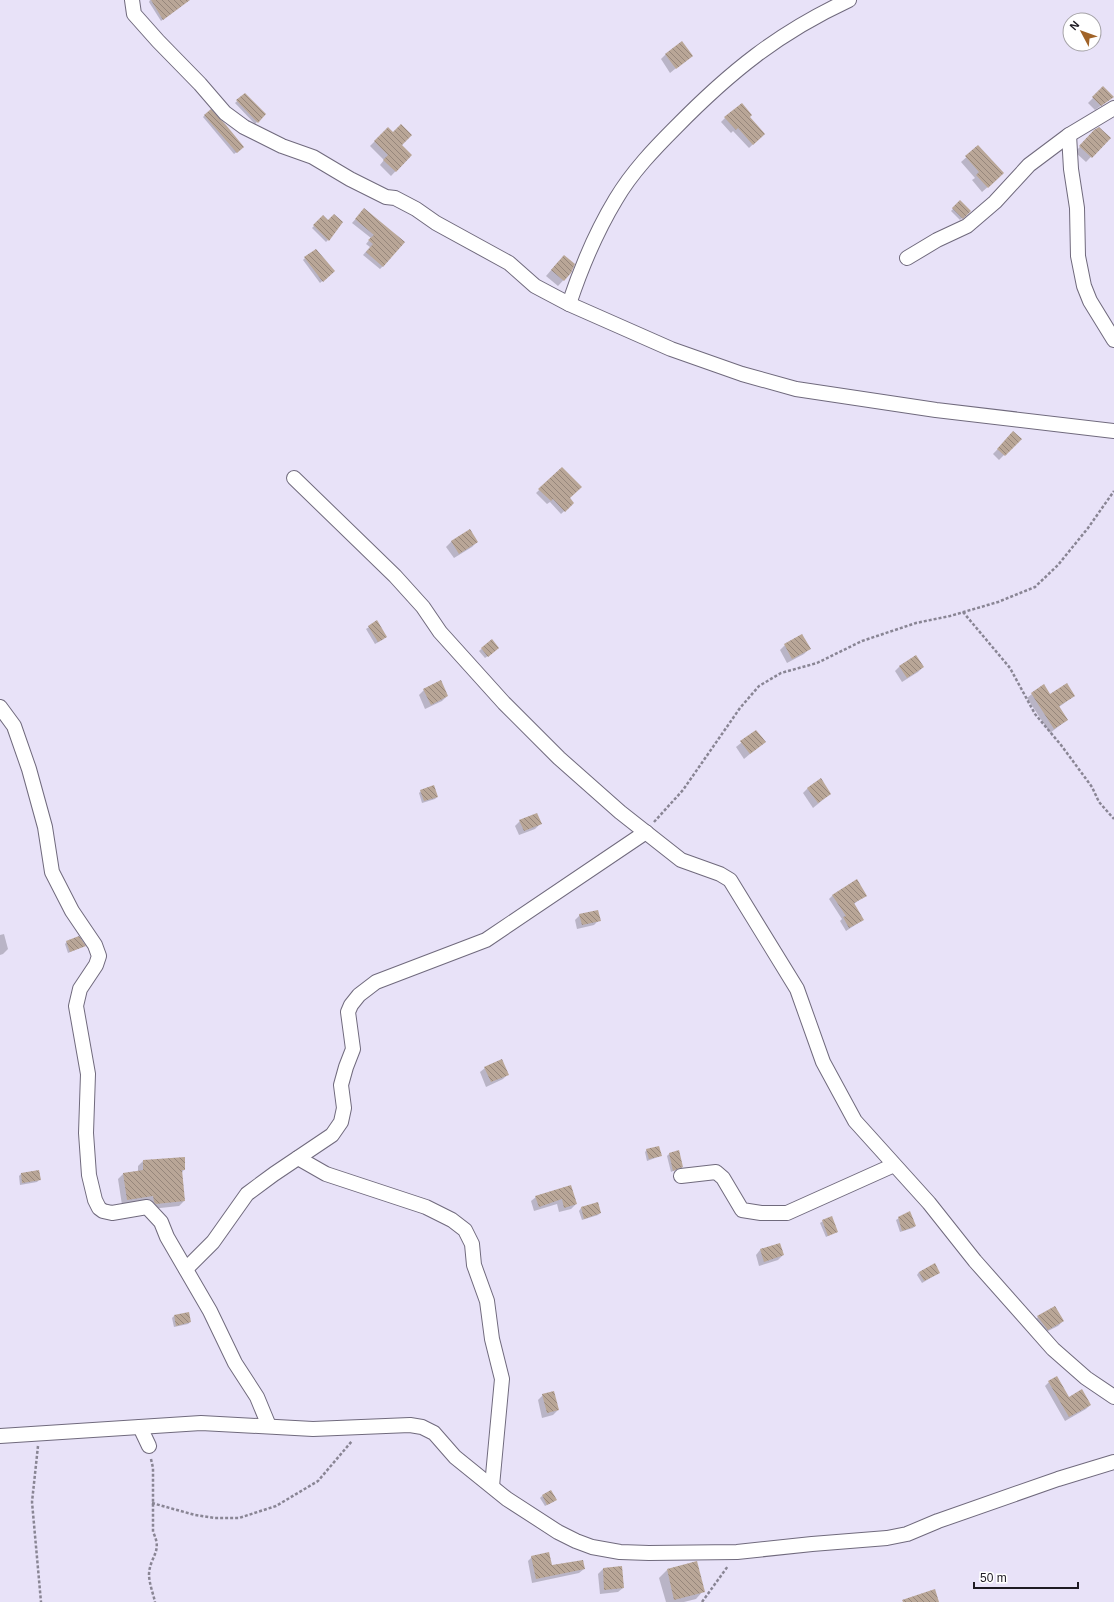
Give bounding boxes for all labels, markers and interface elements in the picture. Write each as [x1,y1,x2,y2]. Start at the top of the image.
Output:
north arrow [1062,12,1102,52]
text: N [1067,18,1082,32]
scale bar [974,1564,1078,1590]
text: 50 m [980,1571,1007,1585]

